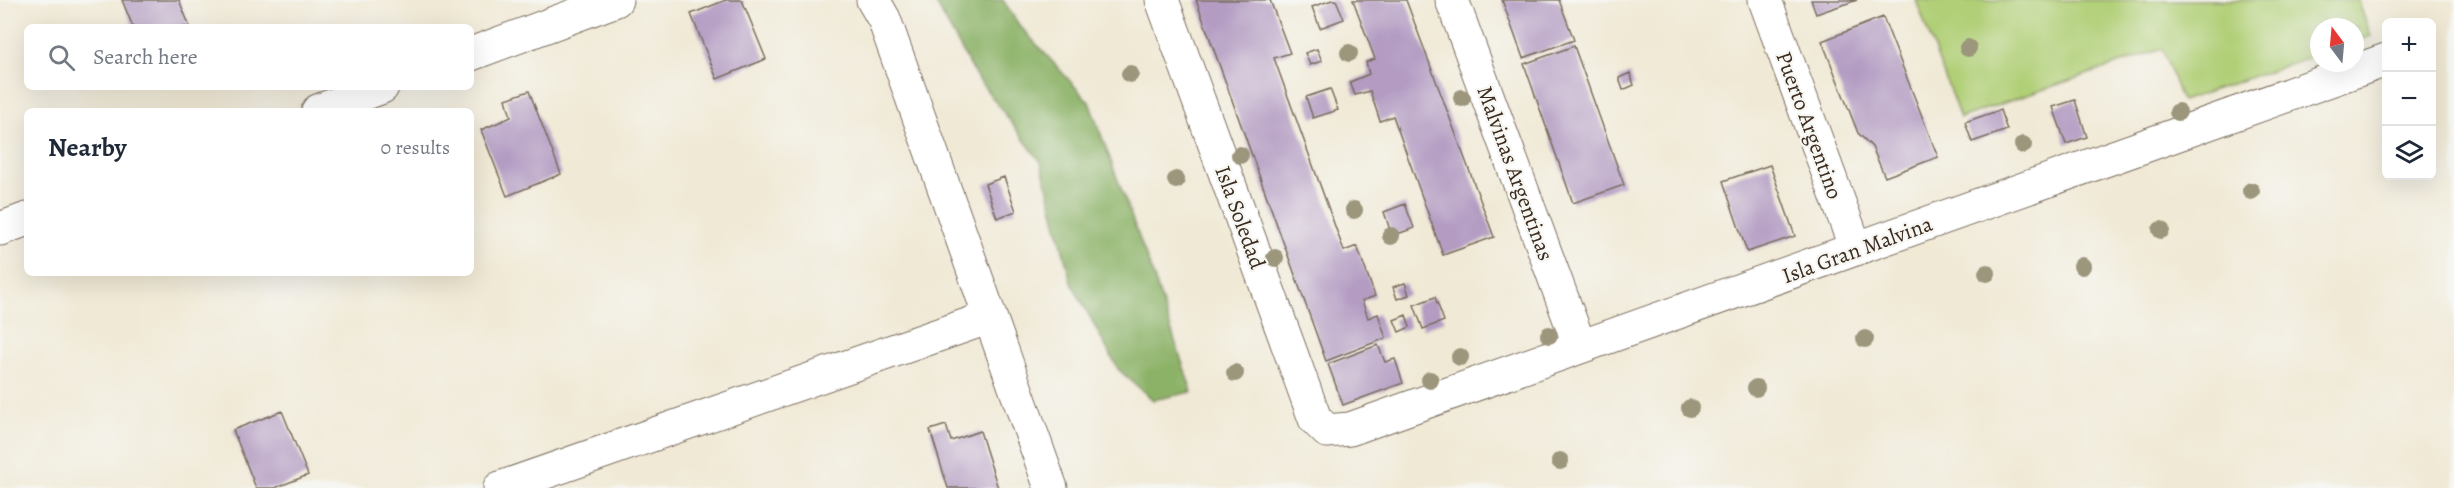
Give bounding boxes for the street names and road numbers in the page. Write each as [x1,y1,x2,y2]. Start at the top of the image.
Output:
street label: Puerto Argentino [1768,47,1850,203]
street label: Malvinas Argentinas [1470,82,1561,265]
street label: Isla Soledad [1208,162,1273,273]
street label: Isla Gran Malvina [1778,209,1937,291]

